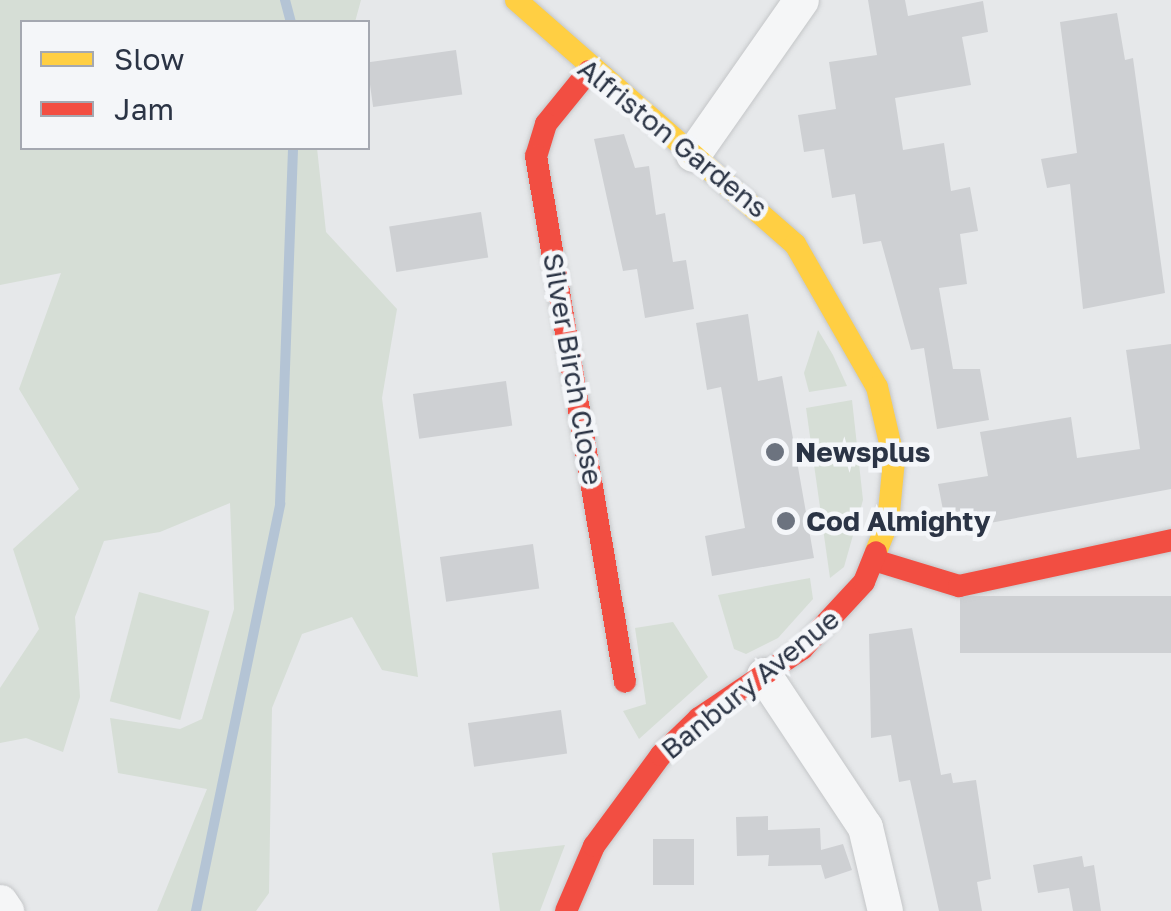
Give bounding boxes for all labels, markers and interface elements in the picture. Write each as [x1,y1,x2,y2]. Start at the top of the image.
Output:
legend [20,20,370,150]
text: Slow [114,41,185,77]
street label: Alfriston Gardens [571,51,775,225]
text: Jam [114,91,174,127]
street label: Silver Birch Close [536,250,610,488]
place label: Newsplus [795,435,930,469]
marker: Newsplus [764,441,786,463]
place label: Cod Almighty [806,504,990,538]
marker: Cod Almighty [775,510,797,532]
street label: Banbury Avenue [654,602,846,766]

